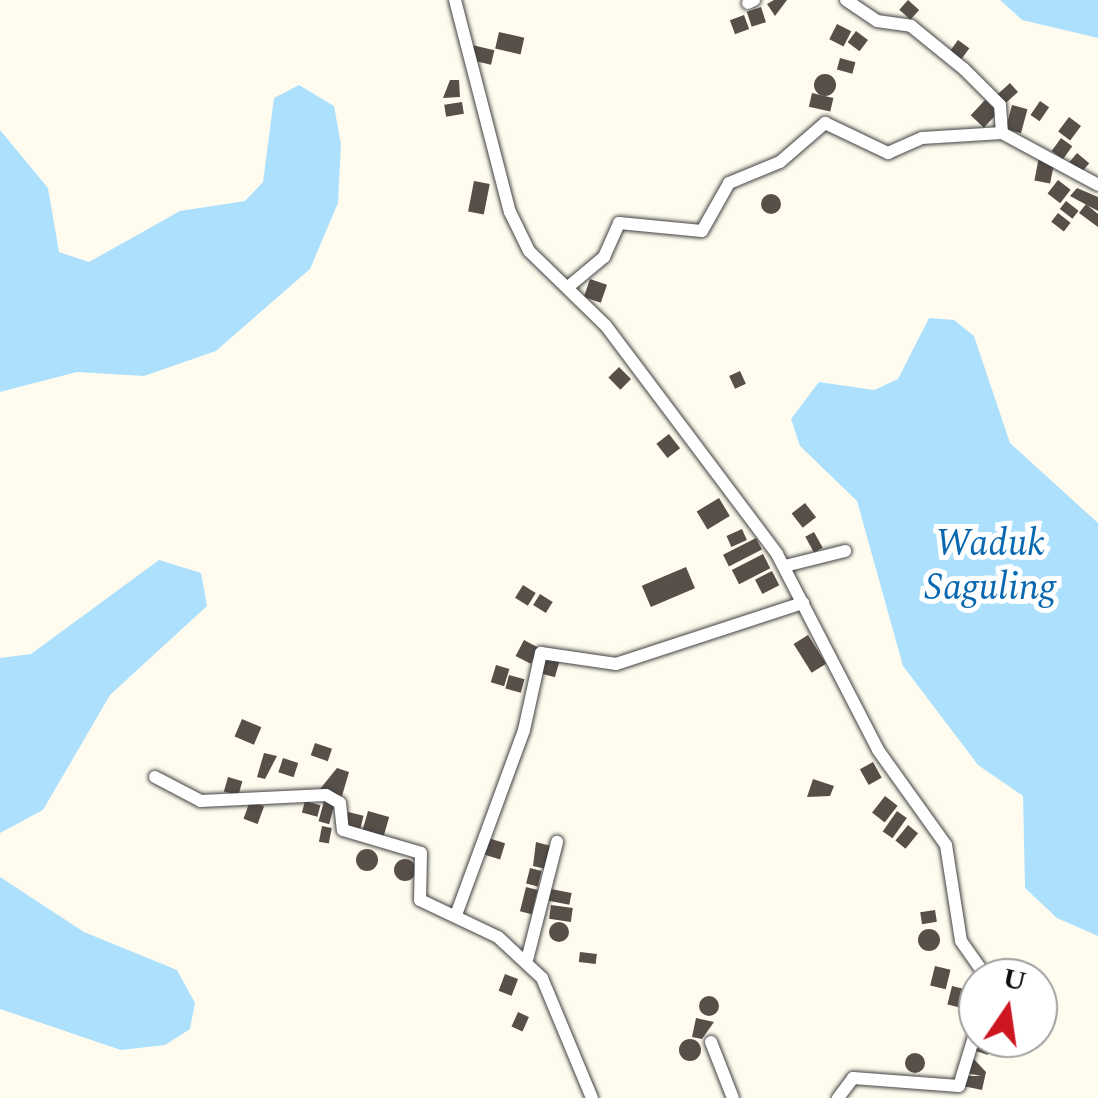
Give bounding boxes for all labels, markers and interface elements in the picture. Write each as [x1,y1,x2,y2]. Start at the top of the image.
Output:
water label: Waduk Saguling [924,522,1056,612]
text: U [998,957,1031,1004]
north arrow [958,958,1058,1058]

